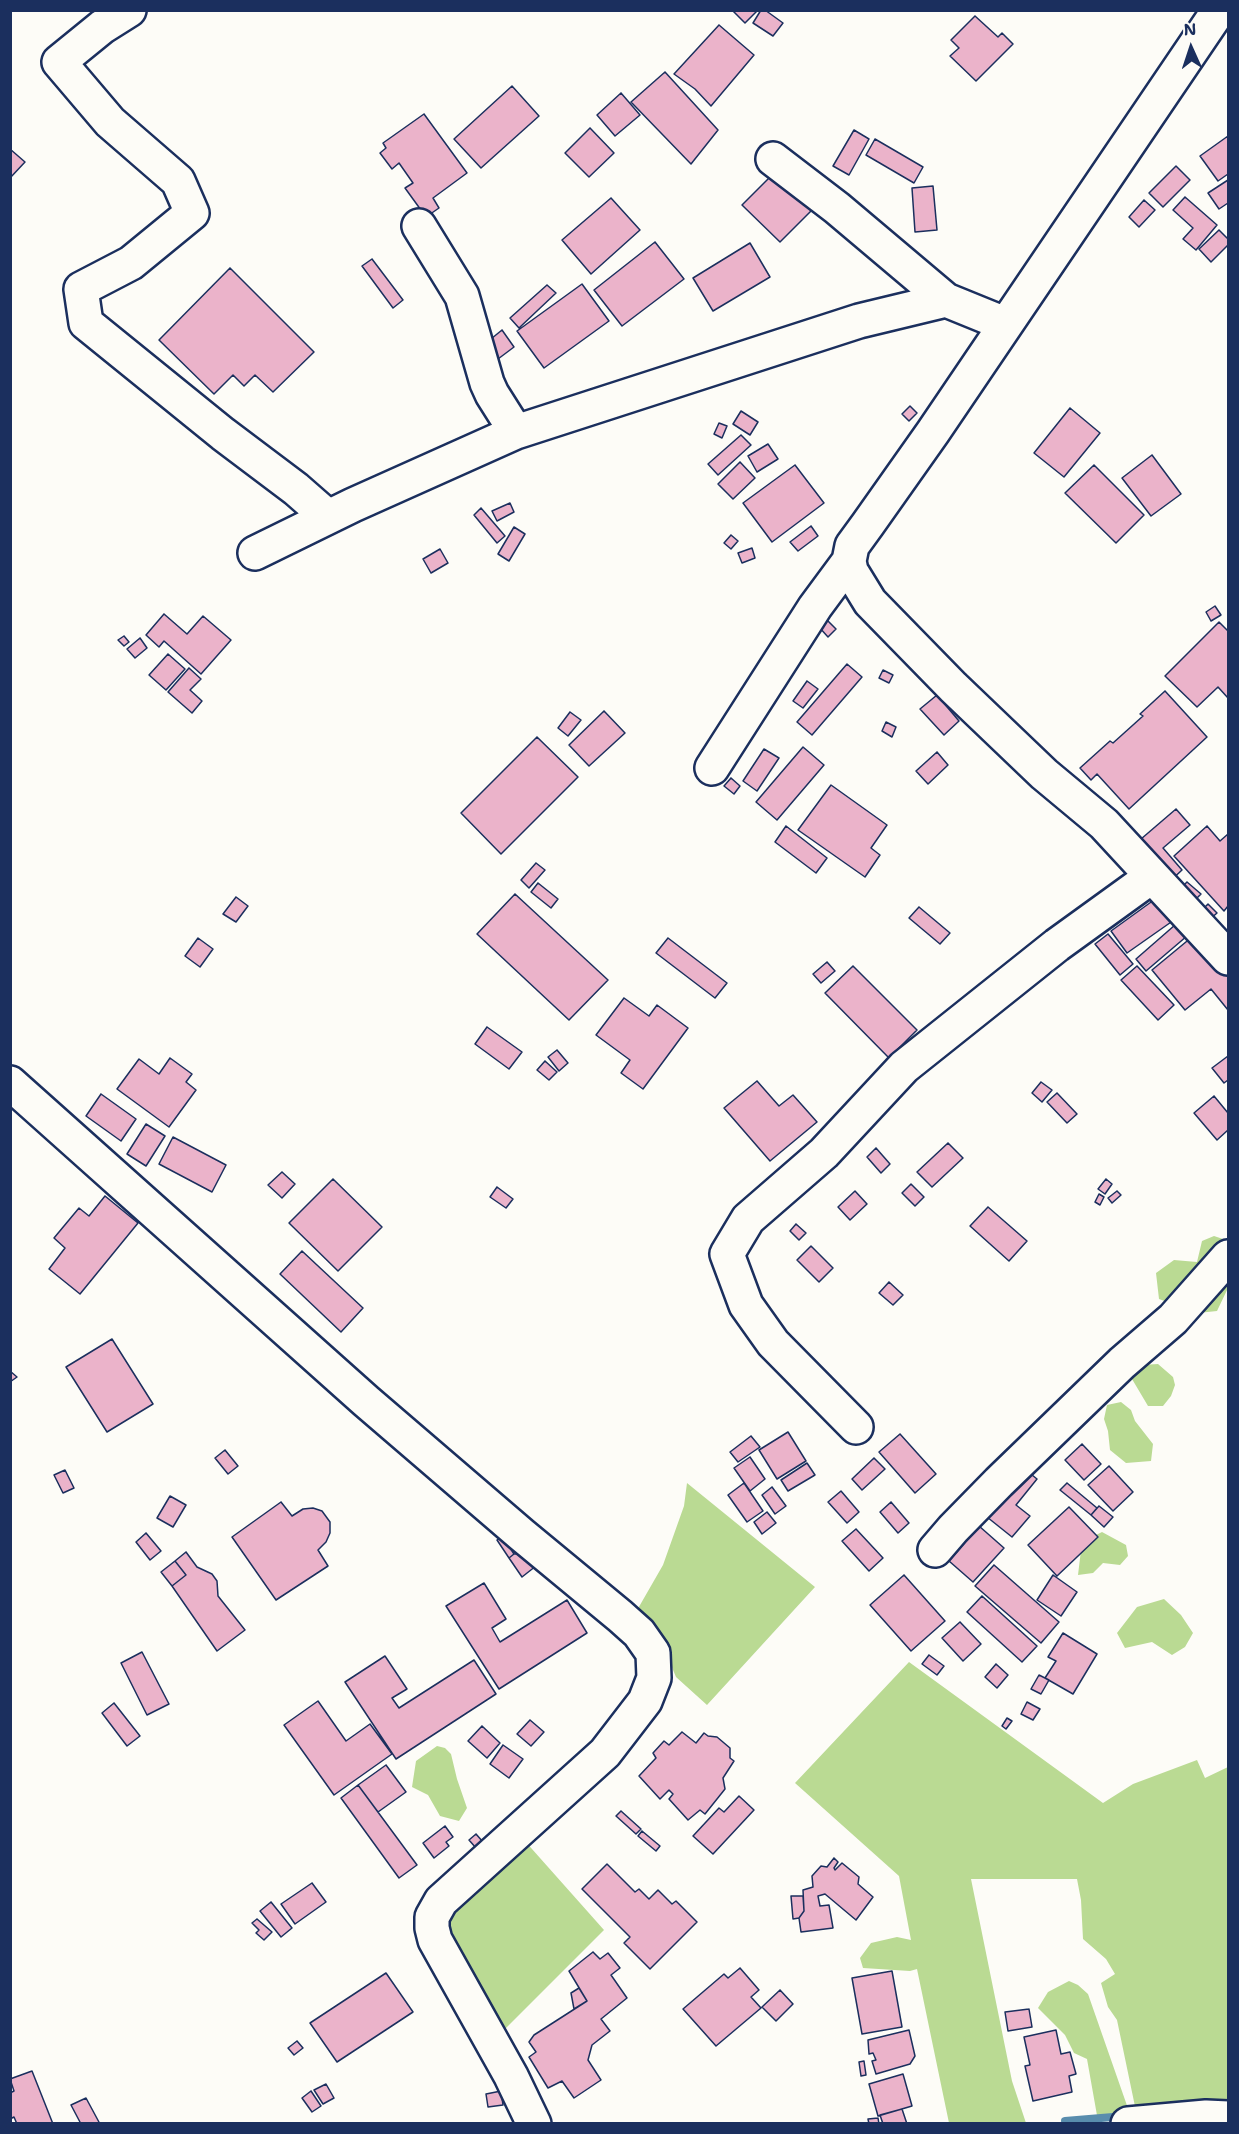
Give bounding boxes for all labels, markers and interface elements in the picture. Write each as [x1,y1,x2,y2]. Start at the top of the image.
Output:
north arrow [1161,18,1221,78]
text: N [1183,19,1197,40]

